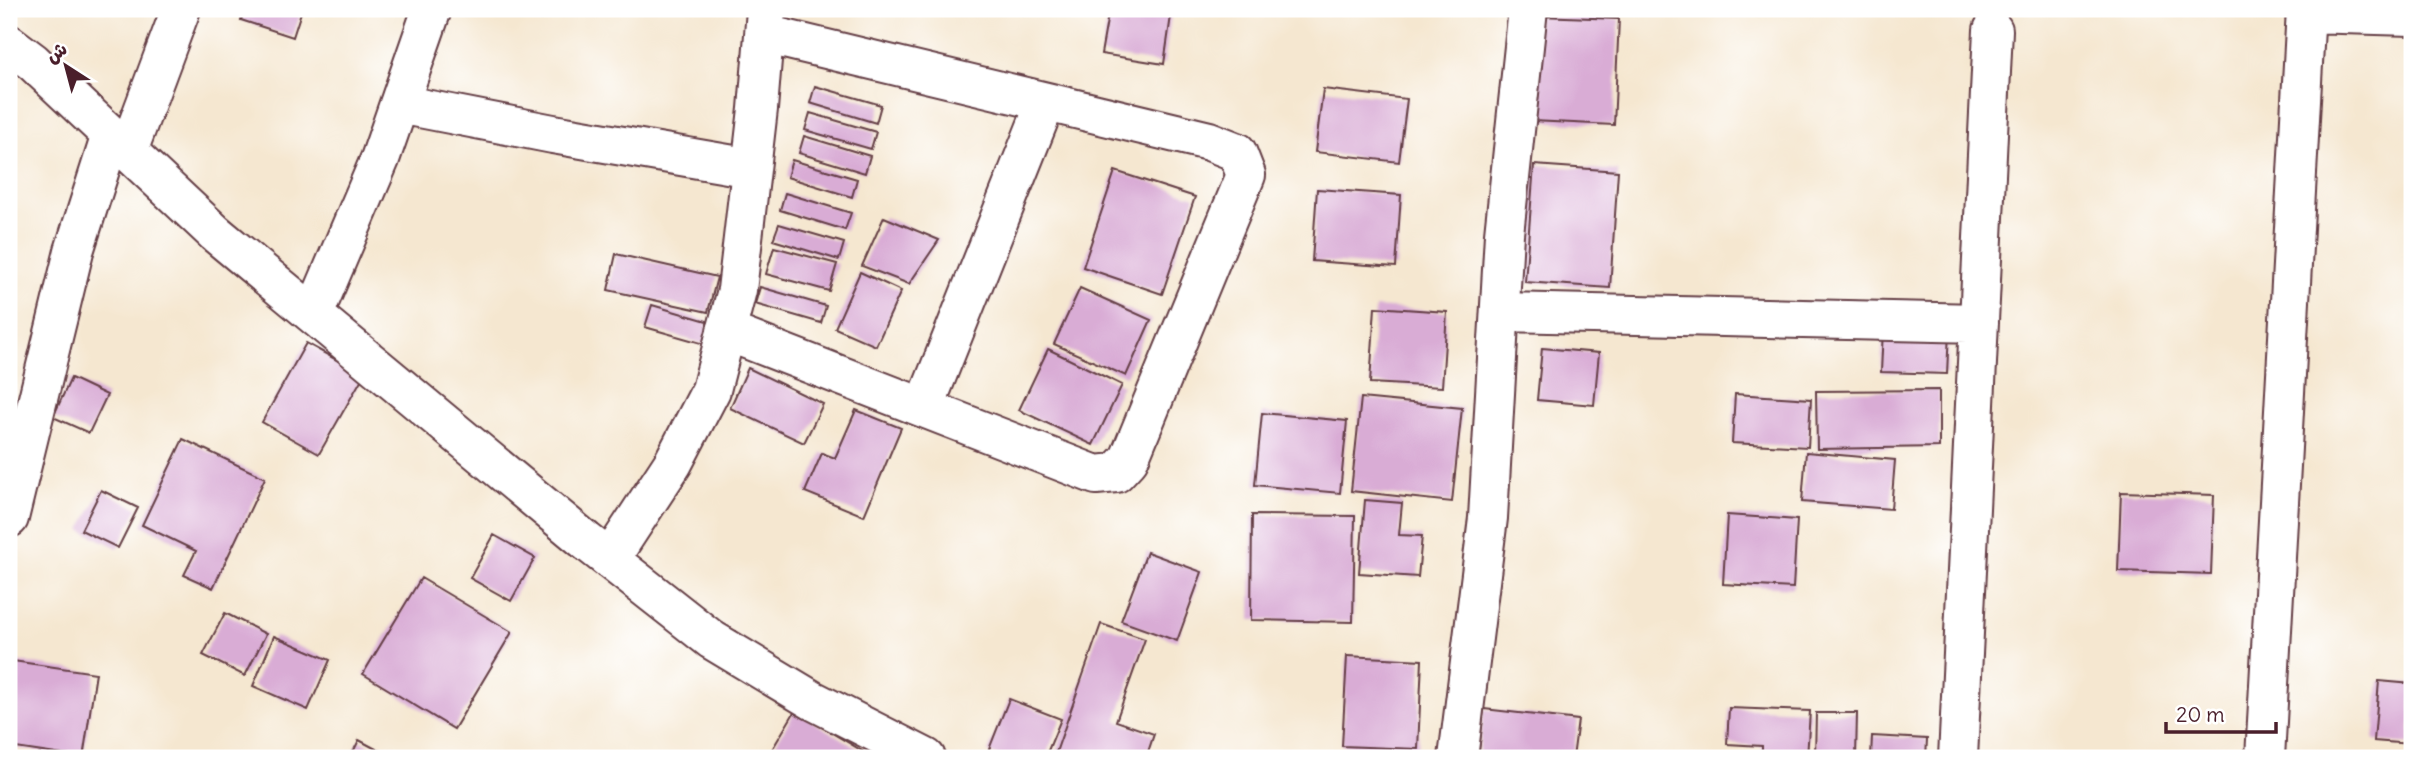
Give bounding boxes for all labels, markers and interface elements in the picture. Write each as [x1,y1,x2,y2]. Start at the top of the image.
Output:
north arrow [32,32,102,102]
text: ش [40,36,72,68]
scale bar [2166,690,2276,734]
text: 20 m [2176,701,2225,728]

